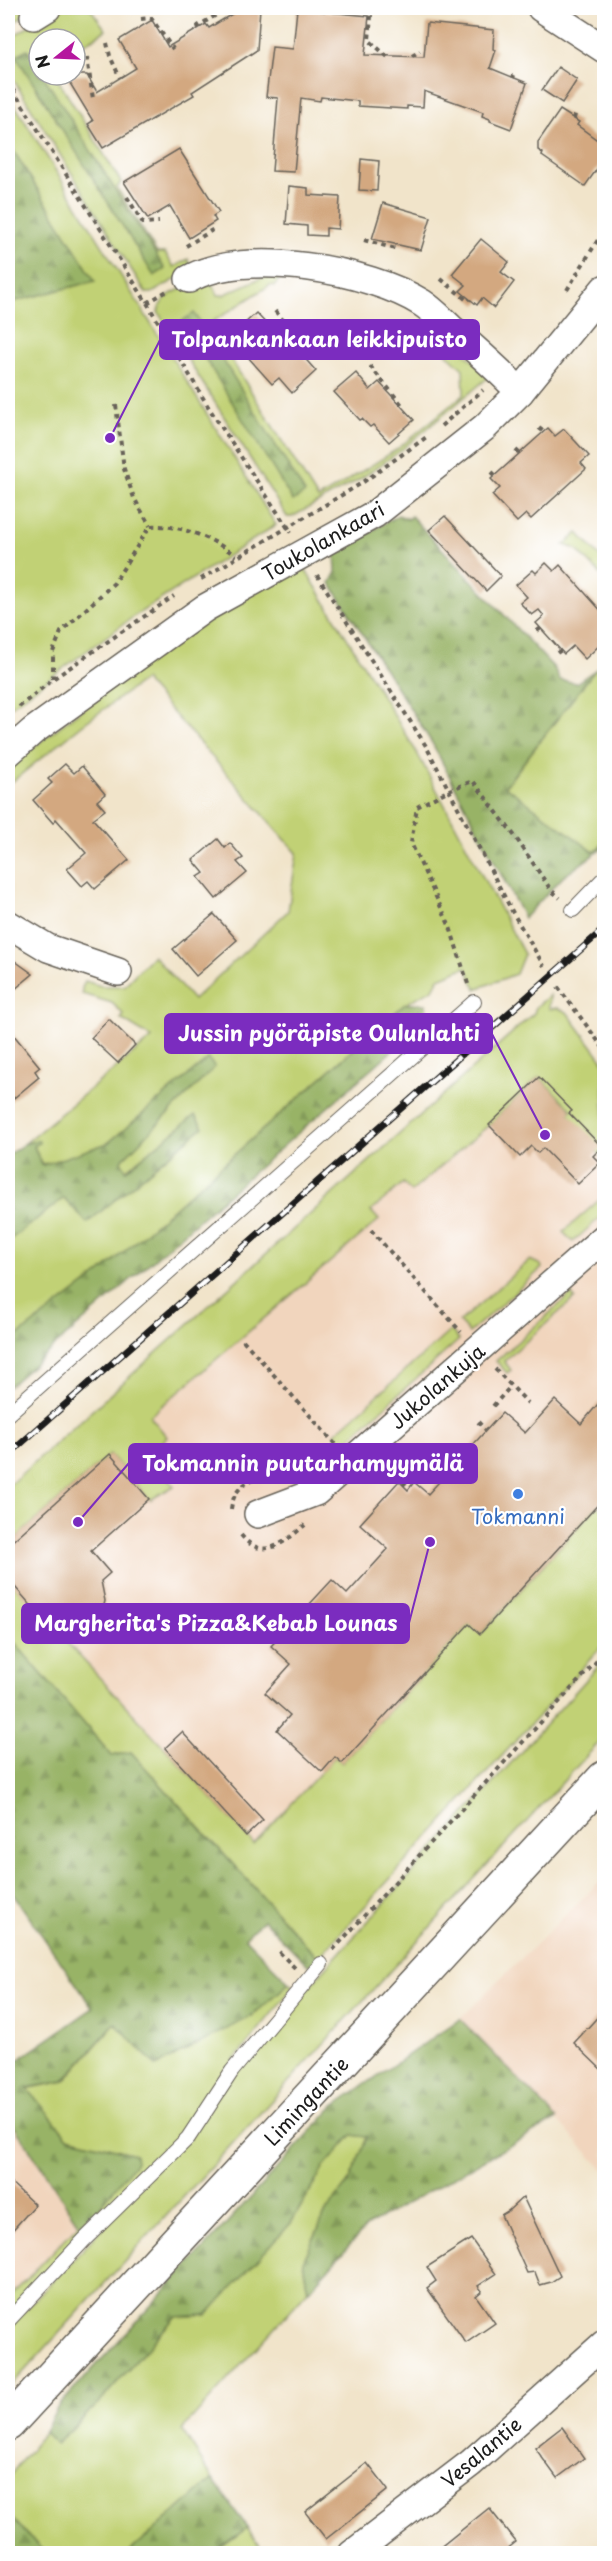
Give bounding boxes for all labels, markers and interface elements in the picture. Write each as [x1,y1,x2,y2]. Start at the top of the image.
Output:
north arrow [27,27,87,87]
text: N [28,52,55,72]
callout: Tolpankankaan leikkipuisto [160,320,479,359]
text: Tolpankankaan leikkipuisto [171,322,467,354]
street label: Toukolankaari [256,494,390,588]
callout: Jussin pyöräpiste Oulunlahti [165,1014,492,1053]
text: Jussin pyöräpiste Oulunlahti [178,1016,480,1048]
street label: Jukolankuja [383,1336,492,1436]
callout: Tokmannin puutarhamyymälä [129,1444,477,1483]
text: Tokmannin puutarhamyymälä [142,1446,464,1478]
marker: Tokmanni [511,1487,525,1501]
place label: Tokmanni [471,1501,565,1531]
callout: Margherita's Pizza&Kebab Lounas [22,1604,409,1643]
text: Margherita's Pizza&Kebab Lounas [34,1606,398,1638]
street label: Limingantie [257,2050,355,2152]
street label: Vesalantie [434,2409,528,2495]

